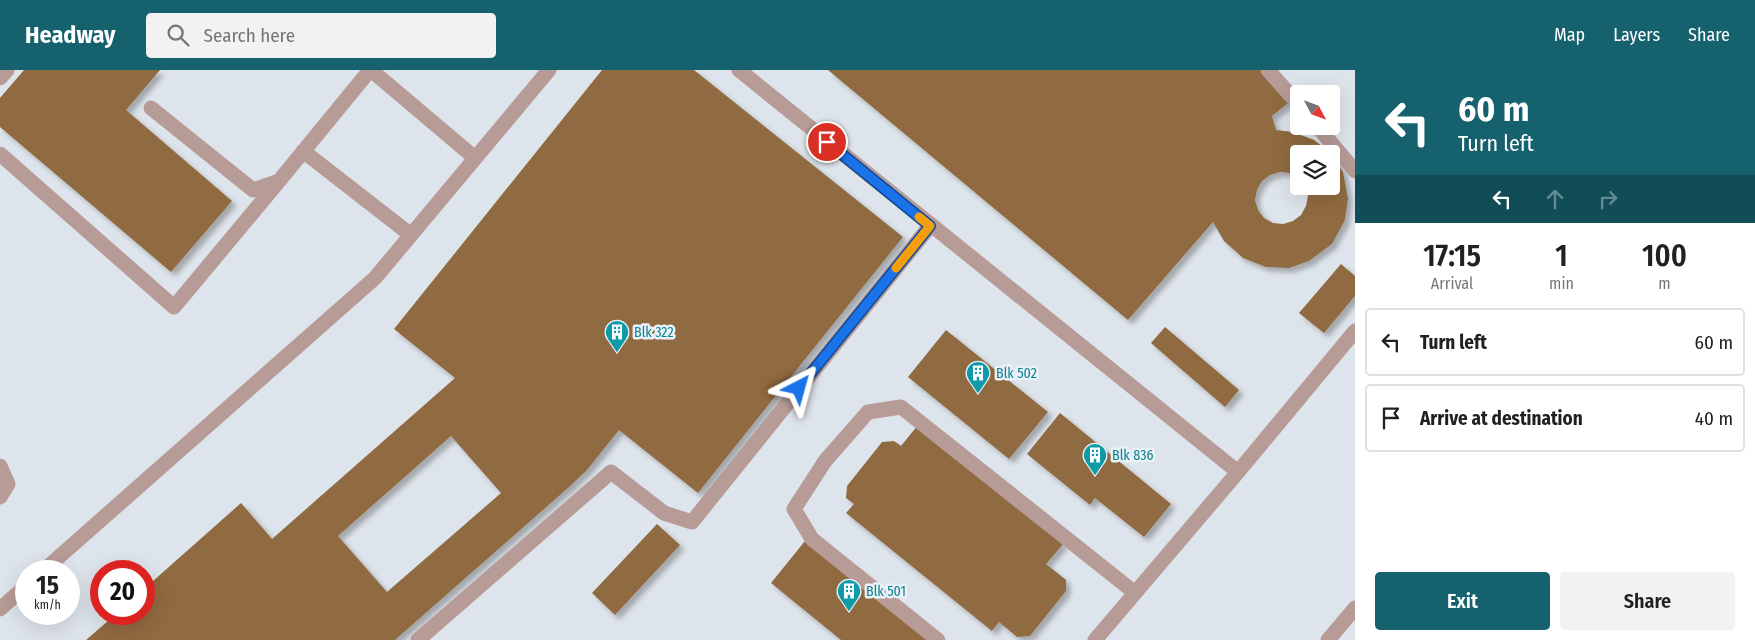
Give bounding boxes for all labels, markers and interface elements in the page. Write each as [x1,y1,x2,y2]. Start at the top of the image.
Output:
search box [146,13,496,58]
text: Headway [25,21,116,49]
icon: search [164,21,192,49]
text: Search here [204,24,295,47]
text: Map [1554,24,1585,46]
text: Layers [1613,24,1660,46]
text: Share [1688,24,1730,46]
north arrow [1290,85,1340,135]
map controls [1290,85,1340,195]
text: 60 m [1458,88,1529,130]
icon: left [1375,90,1440,155]
pin [806,121,848,163]
icon: arrive [813,128,841,156]
text: Turn left [1458,130,1534,157]
button: layers [1290,145,1340,195]
icon: left [1488,185,1516,213]
icon: ahead [1541,185,1569,213]
icon: right [1594,185,1622,213]
text: 17:15 [1423,238,1481,274]
text: 1 [1555,238,1568,274]
text: 100 [1642,238,1687,274]
text: Arrival [1431,274,1473,293]
text: min [1549,274,1574,293]
text: m [1658,274,1671,293]
building icon: Blk 322 [604,319,630,353]
place label: Blk 322 [634,324,674,341]
icon: left [1377,328,1405,356]
text: Turn left [1420,331,1487,354]
text: 60 m [1695,331,1733,354]
building icon: Blk 502 [965,360,991,394]
position arrow [772,361,824,413]
place label: Blk 502 [996,365,1037,382]
icon: arrive [1377,404,1405,432]
text: Arrive at destination [1420,407,1583,430]
text: 40 m [1695,407,1733,430]
building icon: Blk 836 [1082,442,1108,476]
place label: Blk 836 [1112,447,1153,464]
speed limit sign: 20 [90,560,155,625]
text: 15 [36,571,59,601]
button: Exit [1375,572,1550,630]
button: Share [1560,572,1735,630]
building icon: Blk 501 [836,578,862,612]
place label: Blk 501 [866,583,906,600]
text: km/h [34,598,61,612]

